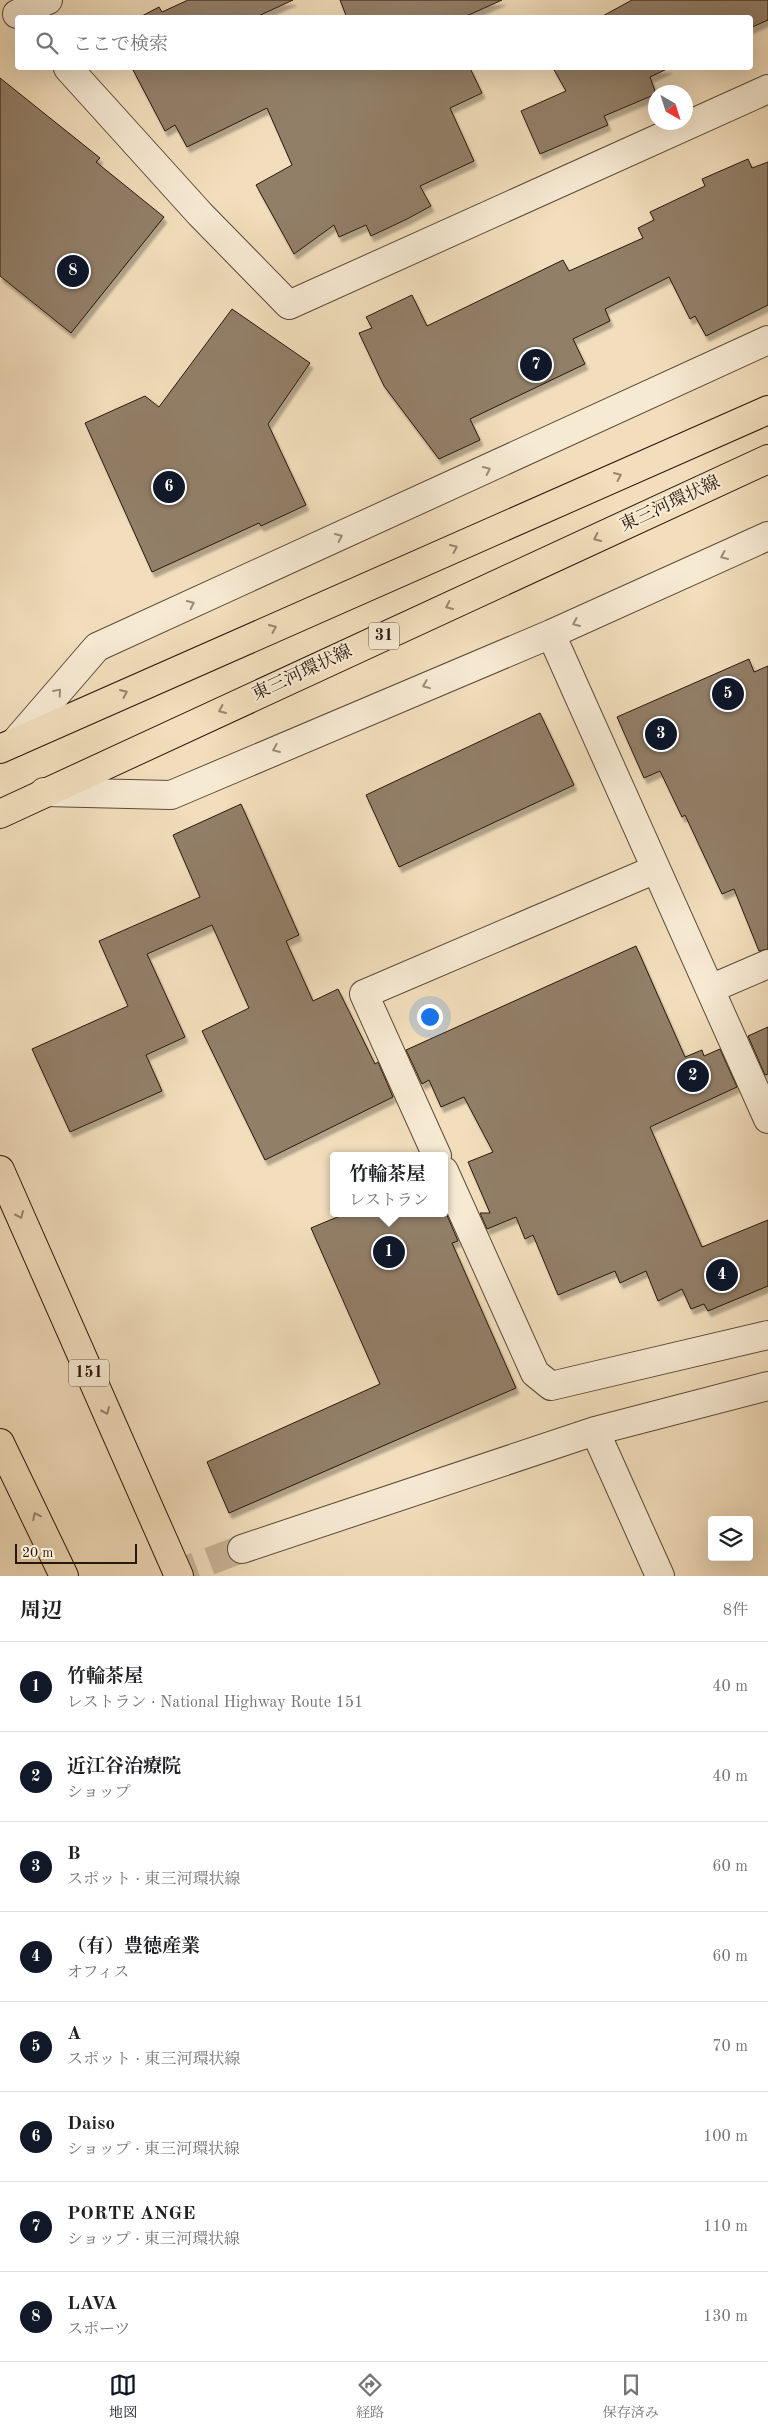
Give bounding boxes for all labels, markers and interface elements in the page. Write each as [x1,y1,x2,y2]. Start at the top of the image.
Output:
search box [15,15,753,70]
icon: search [33,29,61,57]
text: ここで検索 [73,36,168,55]
north arrow [648,85,693,130]
pin: 8 [57,252,89,290]
pin: 7 [520,346,552,384]
one-way arrow [482,465,491,476]
pin: 6 [153,468,185,506]
one-way arrow [613,471,622,482]
street label: 東三河環状線 [616,471,723,535]
one-way arrow [593,531,602,542]
one-way arrow [334,533,343,543]
one-way arrow [449,544,458,555]
one-way arrow [720,550,729,560]
one-way arrow [445,599,454,610]
one-way arrow [186,600,195,611]
one-way arrow [572,617,581,627]
road number: 31 [369,622,399,650]
one-way arrow [268,623,277,634]
street label: 東三河環状線 [248,640,355,704]
pin: 5 [712,675,744,713]
one-way arrow [422,680,430,690]
one-way arrow [52,688,61,697]
one-way arrow [119,689,128,700]
one-way arrow [218,704,227,715]
pin: 3 [645,715,677,753]
one-way arrow [272,743,281,754]
your location [417,1004,443,1030]
pin: 2 [677,1057,709,1095]
popup [330,1152,448,1217]
text: 竹輪茶屋 [349,1166,425,1185]
text: レストラン [349,1193,429,1209]
one-way arrow [13,1210,24,1219]
pin: 1 [373,1233,405,1271]
pin: 4 [706,1256,738,1294]
road number: 151 [69,1360,109,1386]
one-way arrow [100,1406,111,1415]
one-way arrow [31,1512,42,1521]
map controls [708,1516,753,1561]
button: layers [708,1516,753,1561]
scale bar [15,1541,138,1564]
text: 20 m [22,1546,53,1560]
text: 周辺 [20,1601,62,1622]
text: 8件 [723,1603,748,1619]
text: 竹輪茶屋 [67,1668,143,1687]
text: 1 [31,1679,41,1695]
text: 40 m [712,1679,748,1695]
text: レストラン · National Highway Route 151 [67,1695,363,1711]
text: 近江谷治療院 [67,1758,181,1777]
text: 2 [31,1769,41,1785]
text: 40 m [712,1769,748,1785]
text: ショップ [67,1785,131,1801]
text: B [67,1845,81,1864]
text: 3 [31,1859,41,1875]
text: 60 m [712,1859,748,1875]
text: スポット · 東三河環状線 [67,1872,240,1888]
text: （有）豊徳産業 [67,1938,200,1957]
text: 4 [31,1949,41,1965]
text: 60 m [712,1949,748,1965]
text: オフィス [67,1965,129,1981]
text: A [67,2025,81,2044]
text: 5 [31,2039,41,2055]
text: 70 m [712,2039,748,2055]
text: スポット · 東三河環状線 [67,2052,240,2068]
text: Daiso [67,2115,115,2134]
text: 6 [31,2129,41,2145]
text: 100 m [703,2129,748,2145]
text: ショップ · 東三河環状線 [67,2142,240,2158]
text: PORTE ANGE [67,2205,195,2224]
text: 7 [31,2219,41,2235]
text: 110 m [703,2219,748,2235]
text: ショップ · 東三河環状線 [67,2232,240,2248]
text: LAVA [67,2295,117,2314]
text: 8 [31,2309,41,2325]
text: 130 m [703,2309,748,2325]
text: スポーツ [67,2322,130,2338]
tab: 地図 [109,2371,137,2422]
tab: 経路 [356,2371,384,2422]
tab: 保存済み [603,2371,659,2422]

